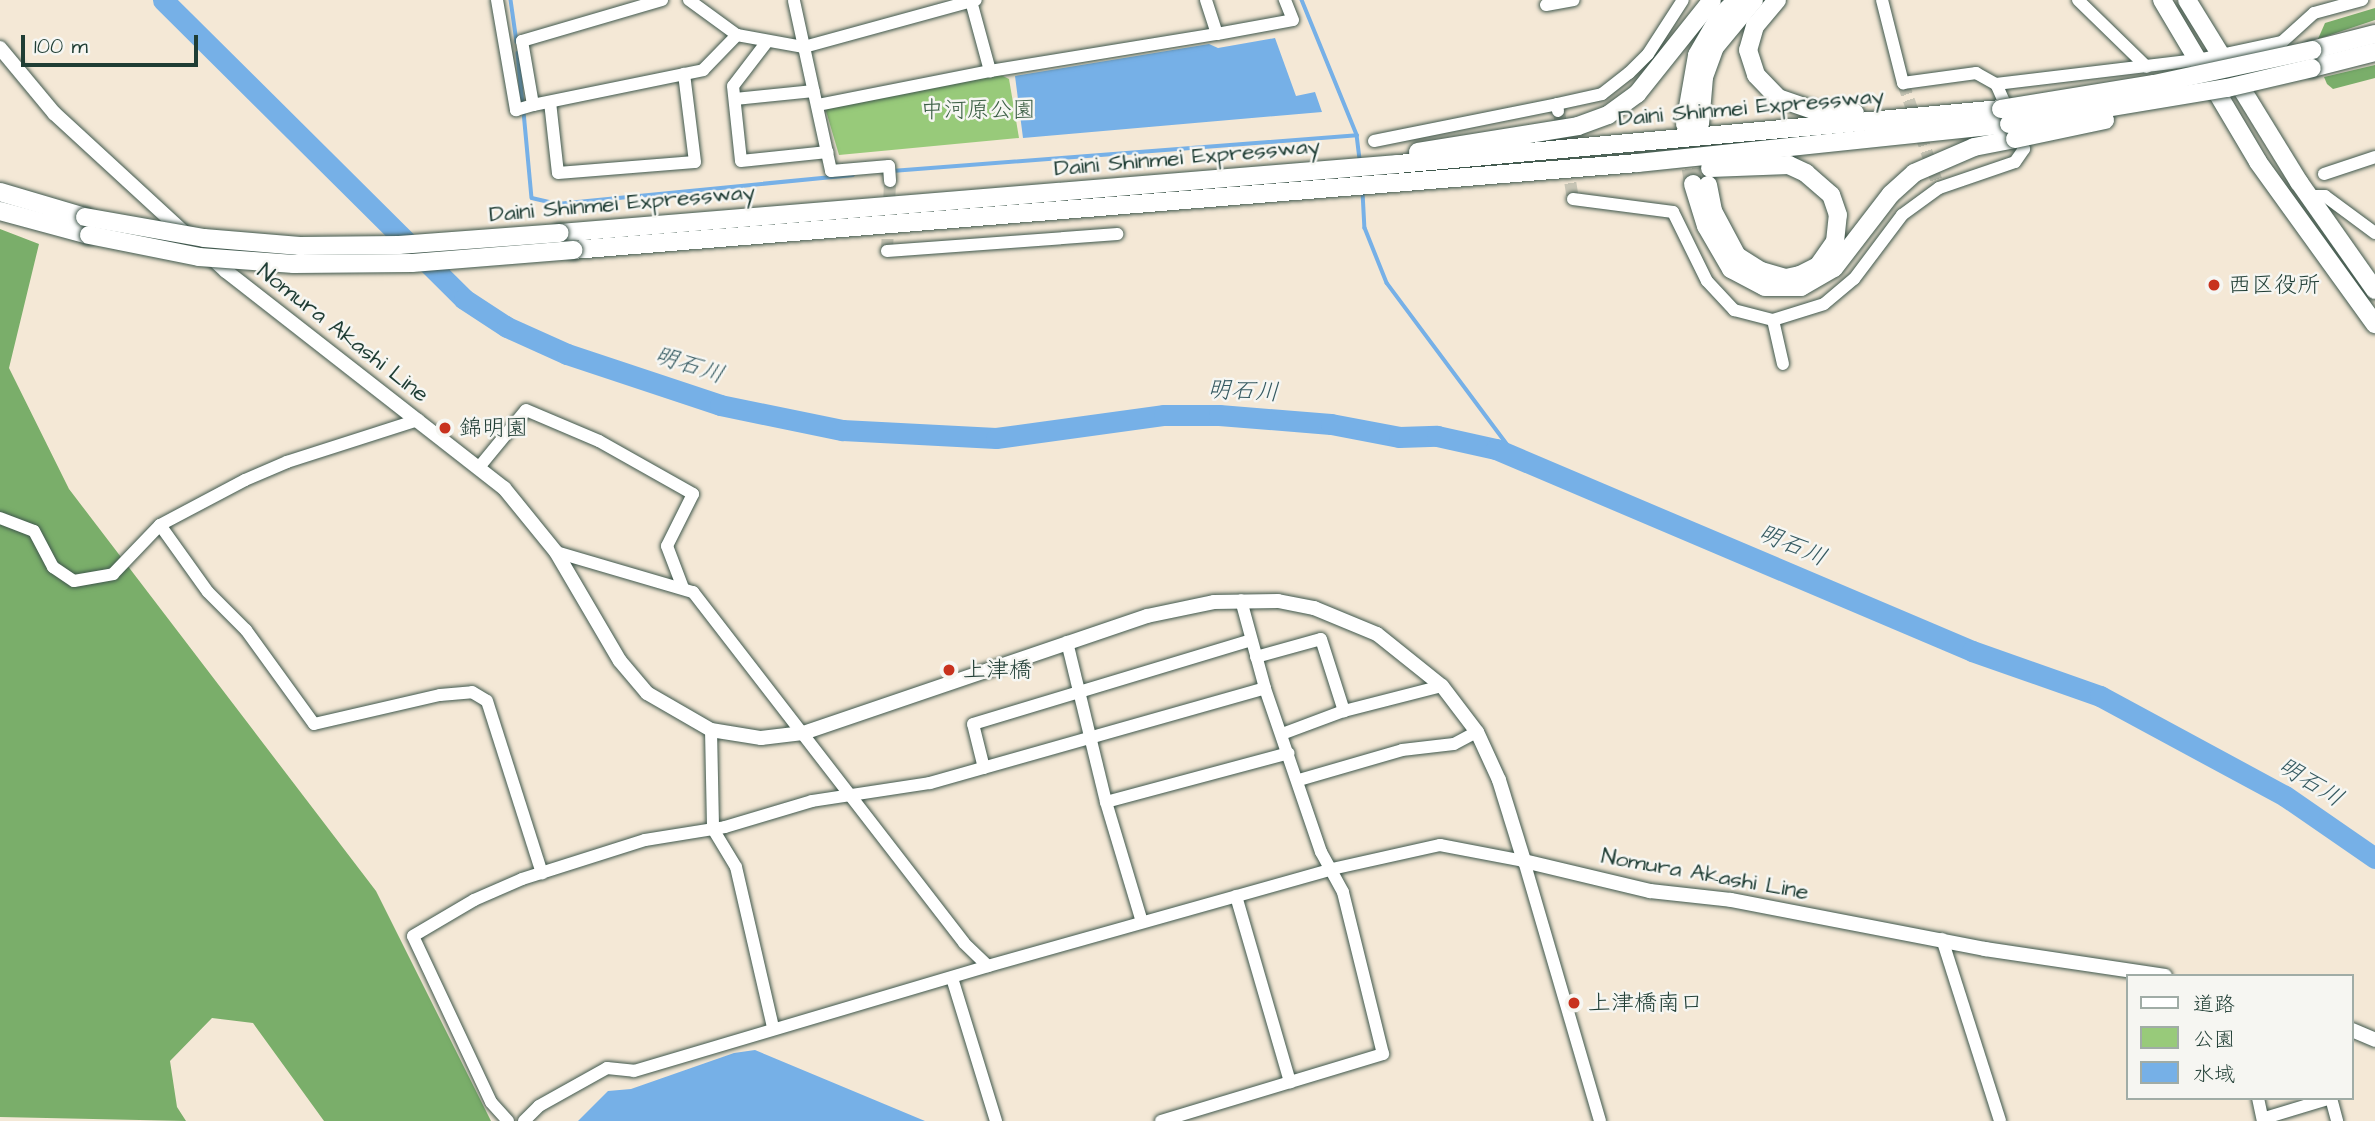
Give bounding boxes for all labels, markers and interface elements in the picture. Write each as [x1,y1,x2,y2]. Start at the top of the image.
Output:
scale bar [24,21,201,65]
text: 100 m [34,32,88,61]
street label: Daini Shinmei Expressway [1617,82,1885,132]
park label: 中河原公園 [921,96,1035,124]
street label: Daini Shinmei Expressway [1053,132,1321,182]
street label: Daini Shinmei Expressway [488,178,756,228]
street label: Nomura Akashi Line [252,257,434,409]
place label: 西区役所 [2228,271,2320,299]
marker: 西区役所 [2206,277,2222,293]
water label: 明石川 [650,341,728,391]
water label: 明石川 [1206,376,1280,408]
place label: 錦明園 [459,414,528,442]
marker: 錦明園 [437,420,453,436]
water label: 明石川 [1753,519,1831,573]
place label: 上津橋 [963,656,1032,684]
marker: 上津橋 [941,662,957,678]
water label: 明石川 [2272,752,2348,814]
street label: Nomura Akashi Line [1599,842,1811,906]
legend [2126,974,2354,1100]
place label: 上津橋南口 [1588,989,1703,1017]
text: 道路 [2193,990,2235,1019]
marker: 上津橋南口 [1566,995,1582,1011]
text: 公園 [2193,1025,2235,1054]
text: 水域 [2193,1060,2235,1089]

